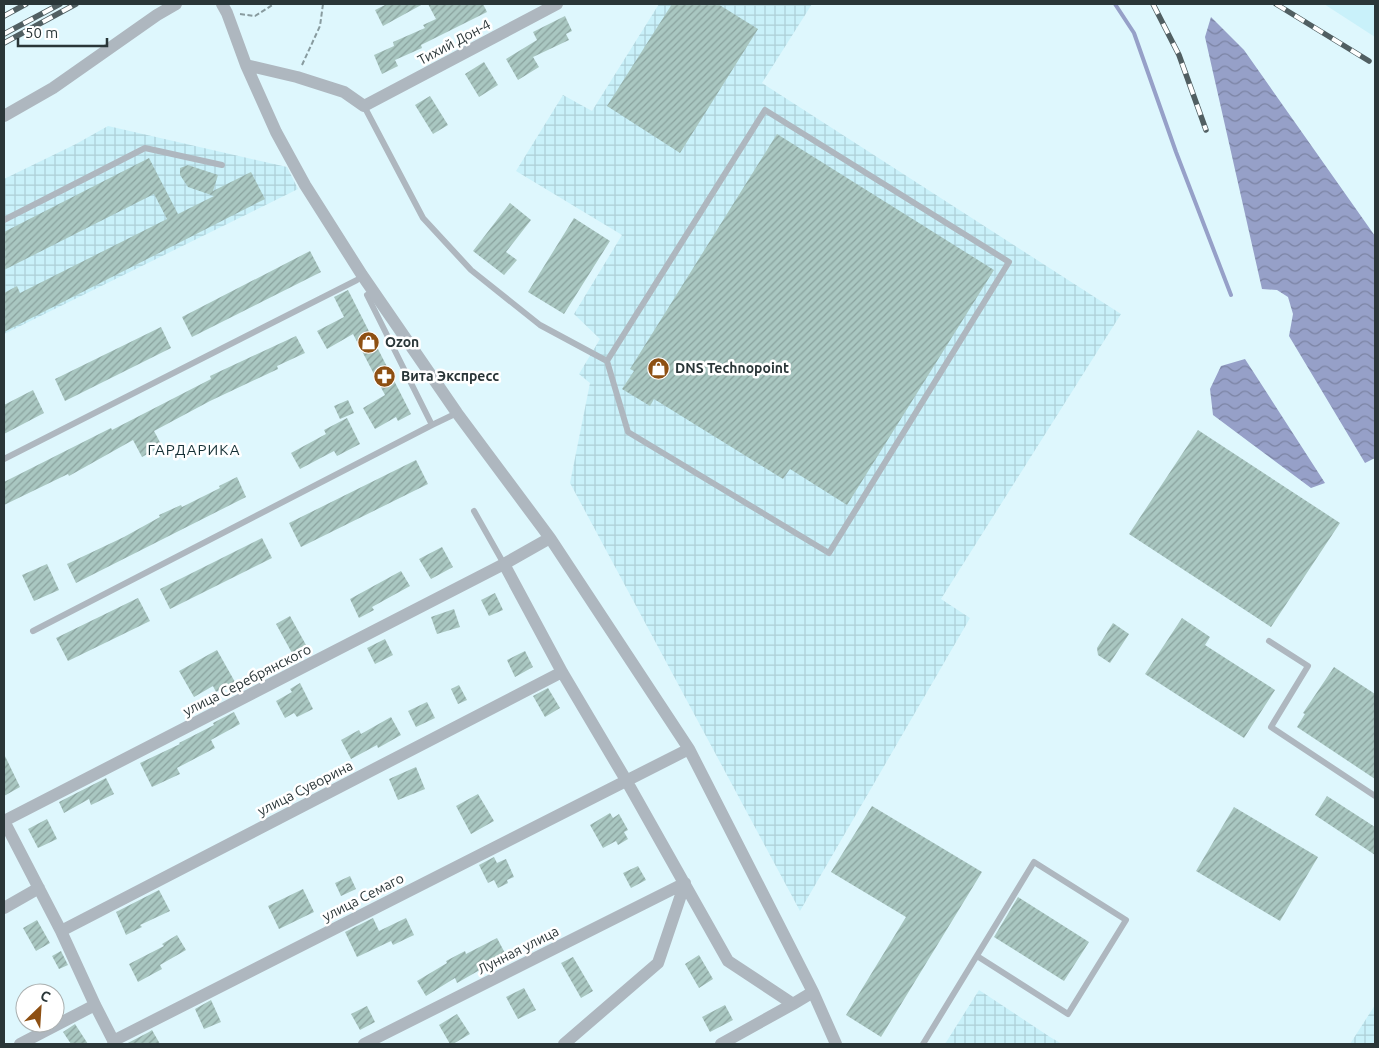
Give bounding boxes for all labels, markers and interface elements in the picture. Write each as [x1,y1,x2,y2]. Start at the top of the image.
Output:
scale bar [18,15,106,47]
street label: Тихий Дон-4 [415,16,493,68]
text: 50 m [25,24,58,41]
shop icon: Ozon [357,330,381,354]
place label: Ozon [385,334,419,350]
shop icon: DNS Technopoint [647,356,671,380]
place label: DNS Technopoint [675,360,789,376]
pharmacy icon: Вита Экспресс [373,364,397,388]
place label: Вита Экспресс [401,368,499,384]
district label: ГАРДАРИКА [147,441,241,458]
street label: улица Серебрянского [180,641,314,719]
street label: улица Суворина [255,757,355,819]
street label: улица Семаго [320,870,406,924]
street label: Лунная улица [475,923,561,977]
north arrow [15,983,65,1033]
text: С [38,987,53,1005]

